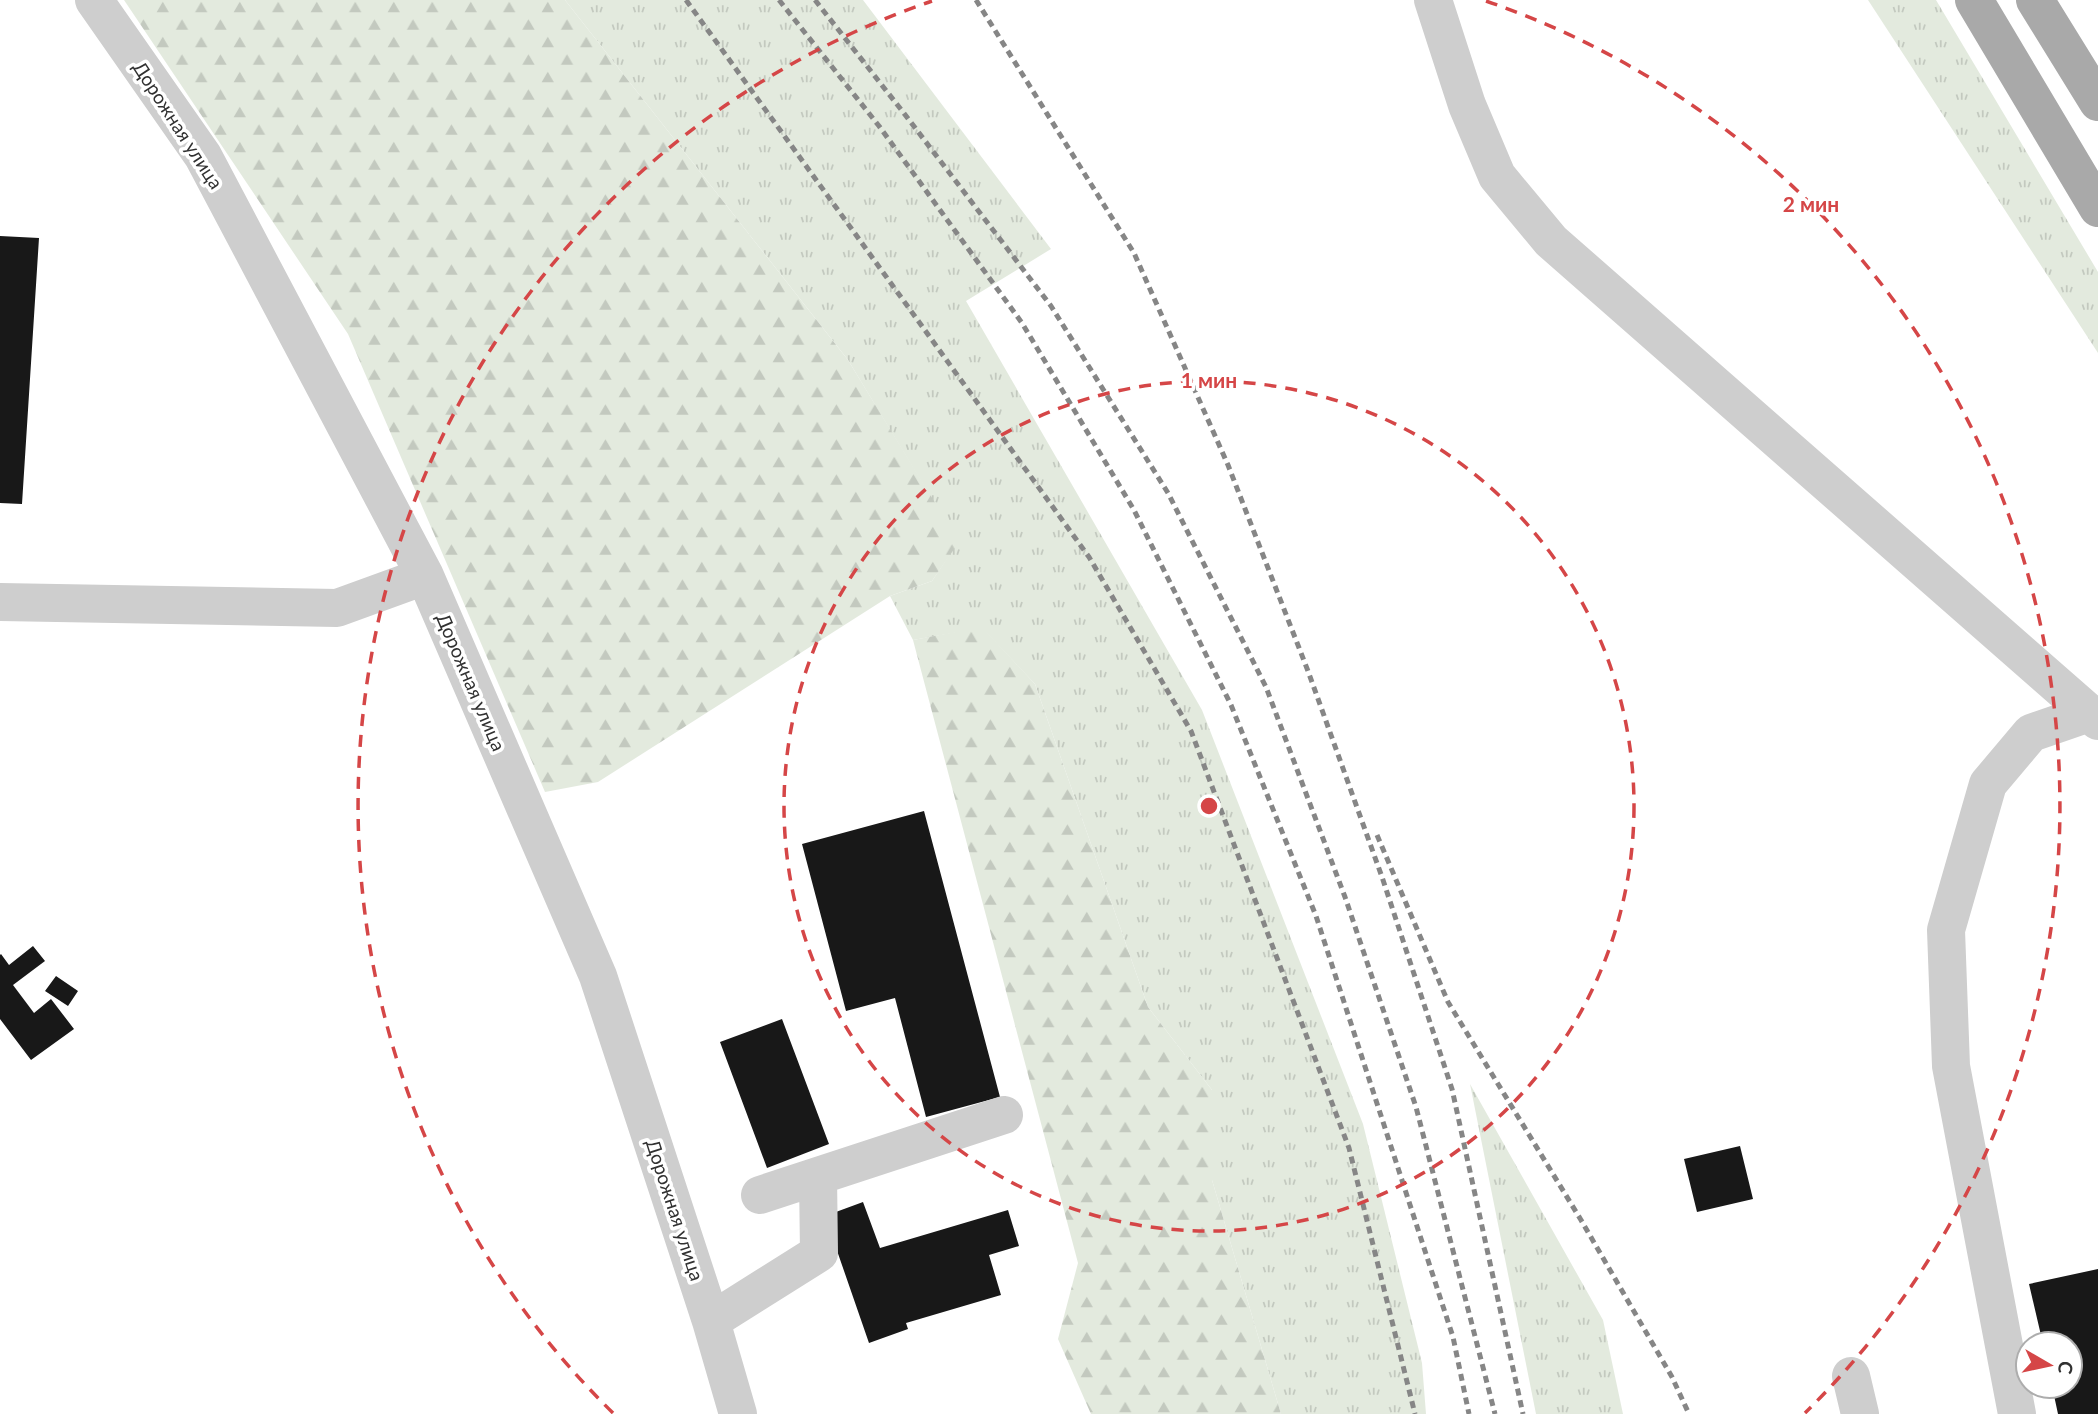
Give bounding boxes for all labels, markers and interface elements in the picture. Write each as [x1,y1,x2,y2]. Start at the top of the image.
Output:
street label: Дорожная улица [129,57,228,193]
text: 2 мин [1783,191,1839,216]
text: 1 мин [1181,367,1237,392]
street label: Дорожная улица [432,609,511,754]
centre of rings [1197,794,1221,818]
street label: Дорожная улица [642,1136,709,1283]
north arrow [2014,1330,2084,1400]
text: С [2054,1360,2079,1376]

